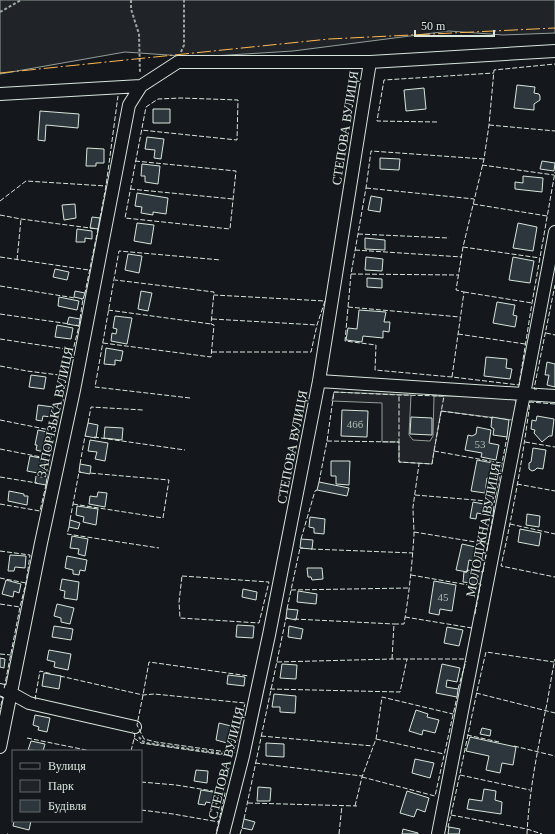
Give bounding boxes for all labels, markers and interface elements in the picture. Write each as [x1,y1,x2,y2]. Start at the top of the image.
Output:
scale bar [415,12,494,38]
text: 50 m [421,19,446,33]
street label: СТЕПОВА ВУЛИЦЯ [329,70,361,186]
street label: ЗАПОРІЗЬКА ВУЛИЦЯ [34,345,76,479]
street label: СТЕПОВА ВУЛИЦЯ [274,389,310,505]
house number: 46б [347,418,364,430]
house number: 53 [475,438,486,450]
street label: МОЛОДІЖНА ВУЛИЦЯ [463,461,503,598]
house number: 45 [438,591,449,603]
street label: СТЕПОВА ВУЛИЦЯ [205,705,247,821]
legend [12,750,142,822]
text: Вулиця [48,759,86,773]
text: Парк [48,779,74,793]
text: Будівля [48,799,87,813]

